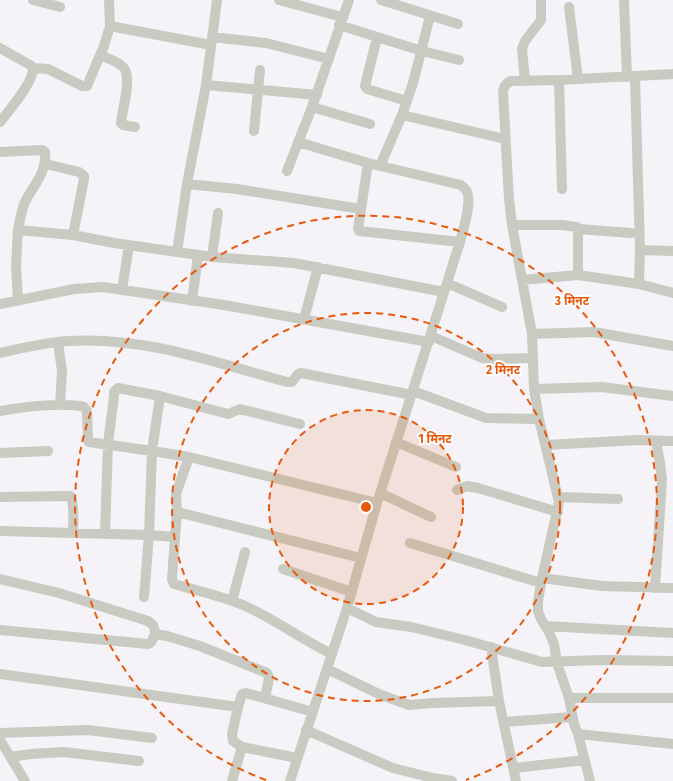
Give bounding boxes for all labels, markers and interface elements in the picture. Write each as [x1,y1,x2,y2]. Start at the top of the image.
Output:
text: 3 मिनट [554,293,590,308]
text: 2 मिनट [486,362,521,377]
text: 1 मिनट [418,431,452,446]
centre of rings [359,500,373,514]

